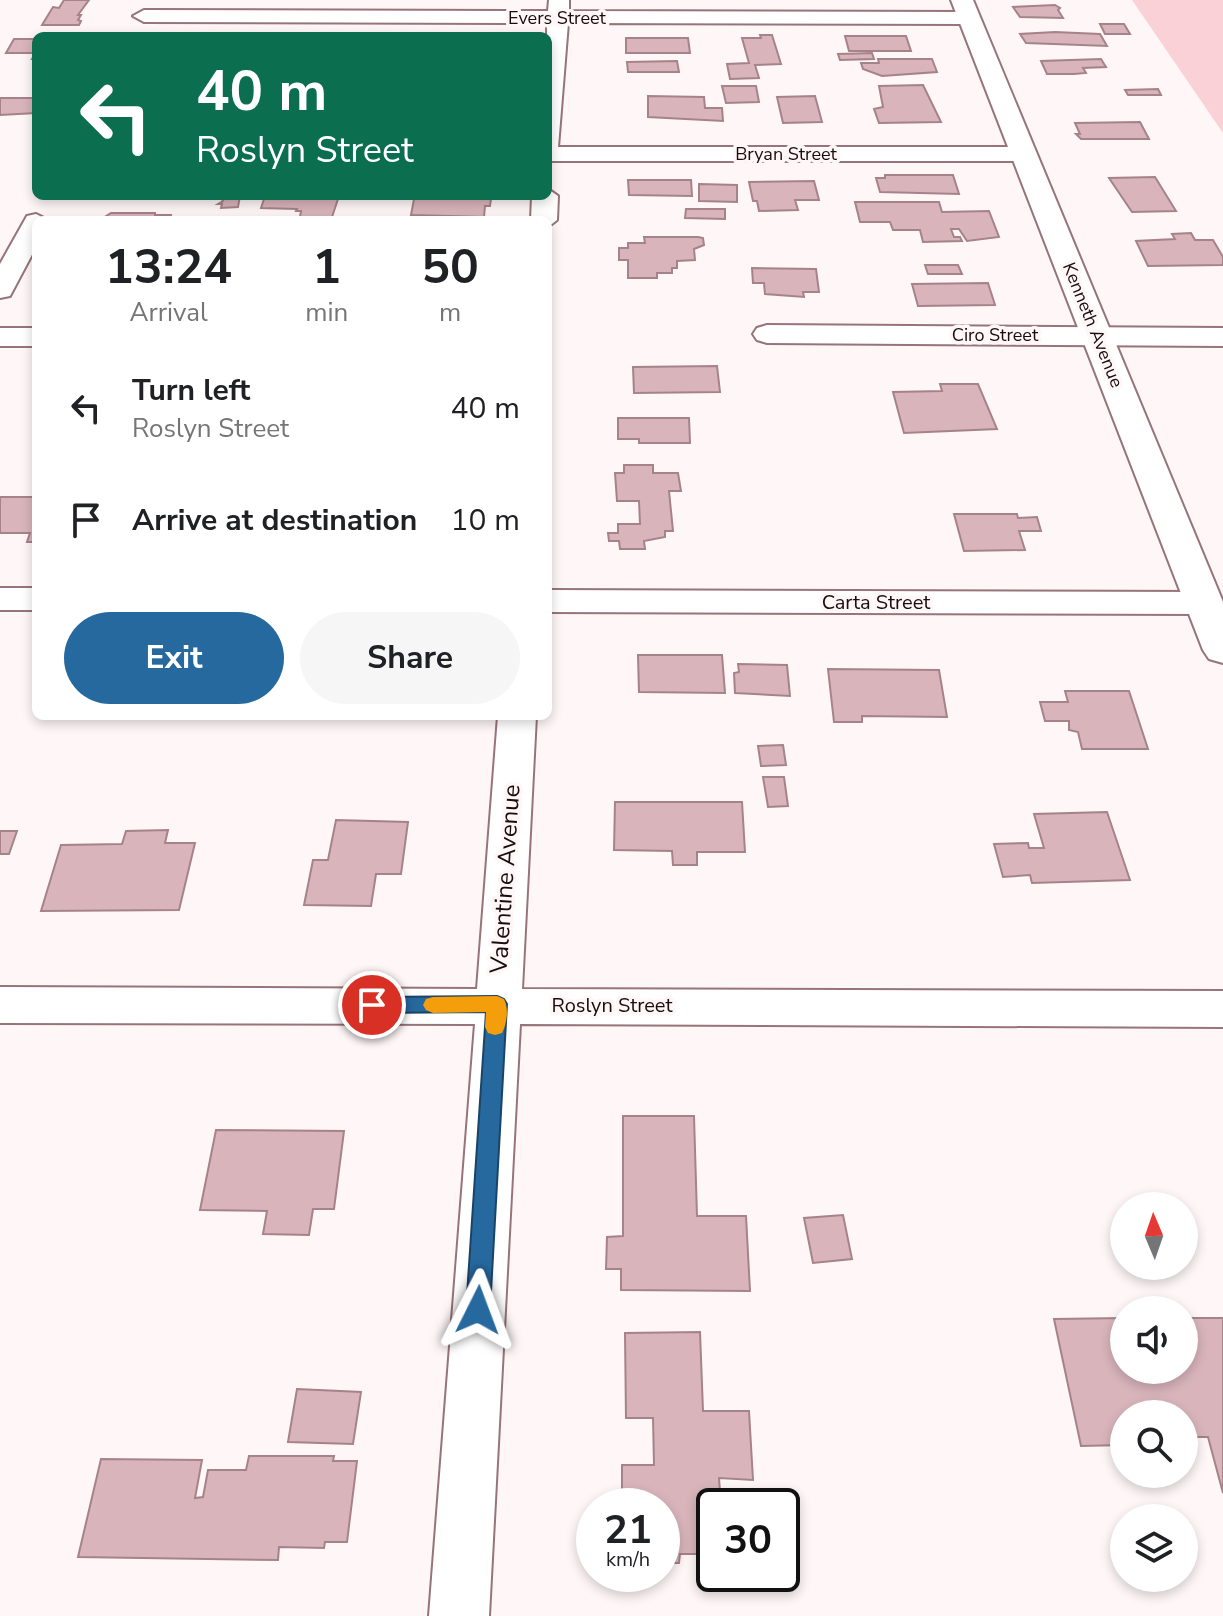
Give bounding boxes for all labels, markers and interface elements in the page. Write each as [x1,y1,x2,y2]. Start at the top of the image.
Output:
street label: Evers Street [508,6,607,30]
text: 40 m [196,53,327,130]
icon: left [64,64,168,168]
text: Roslyn Street [196,126,414,175]
street label: Bryan Street [735,142,838,166]
text: 13:24 [105,234,232,300]
text: 1 [312,234,341,300]
text: 50 [421,234,479,300]
street label: Kenneth Avenue [1057,259,1129,391]
text: Arrival [129,295,208,330]
text: min [305,295,348,330]
text: m [439,295,461,330]
street label: Ciro Street [952,323,1039,347]
text: Turn left [132,370,250,411]
icon: left [64,386,108,430]
text: 40 m [451,388,520,429]
text: Roslyn Street [132,411,289,446]
icon: arrive [64,498,108,542]
text: Arrive at destination [132,500,417,541]
text: 10 m [451,500,520,541]
street label: Carta Street [822,589,931,616]
button: Exit [64,612,284,704]
button: Share [300,612,520,704]
street label: Valentine Avenue [482,783,528,976]
pin [338,971,406,1039]
icon: arrive [350,983,394,1027]
street label: Roslyn Street [552,992,673,1019]
north arrow [1110,1192,1198,1280]
map controls [1110,1192,1198,1592]
position arrow [436,1268,520,1352]
button: sound [1110,1296,1198,1384]
button: search [1110,1400,1198,1488]
speed limit sign: 30 [696,1488,800,1592]
text: 21 [604,1503,652,1557]
button: layers [1110,1504,1198,1592]
text: km/h [606,1546,650,1573]

